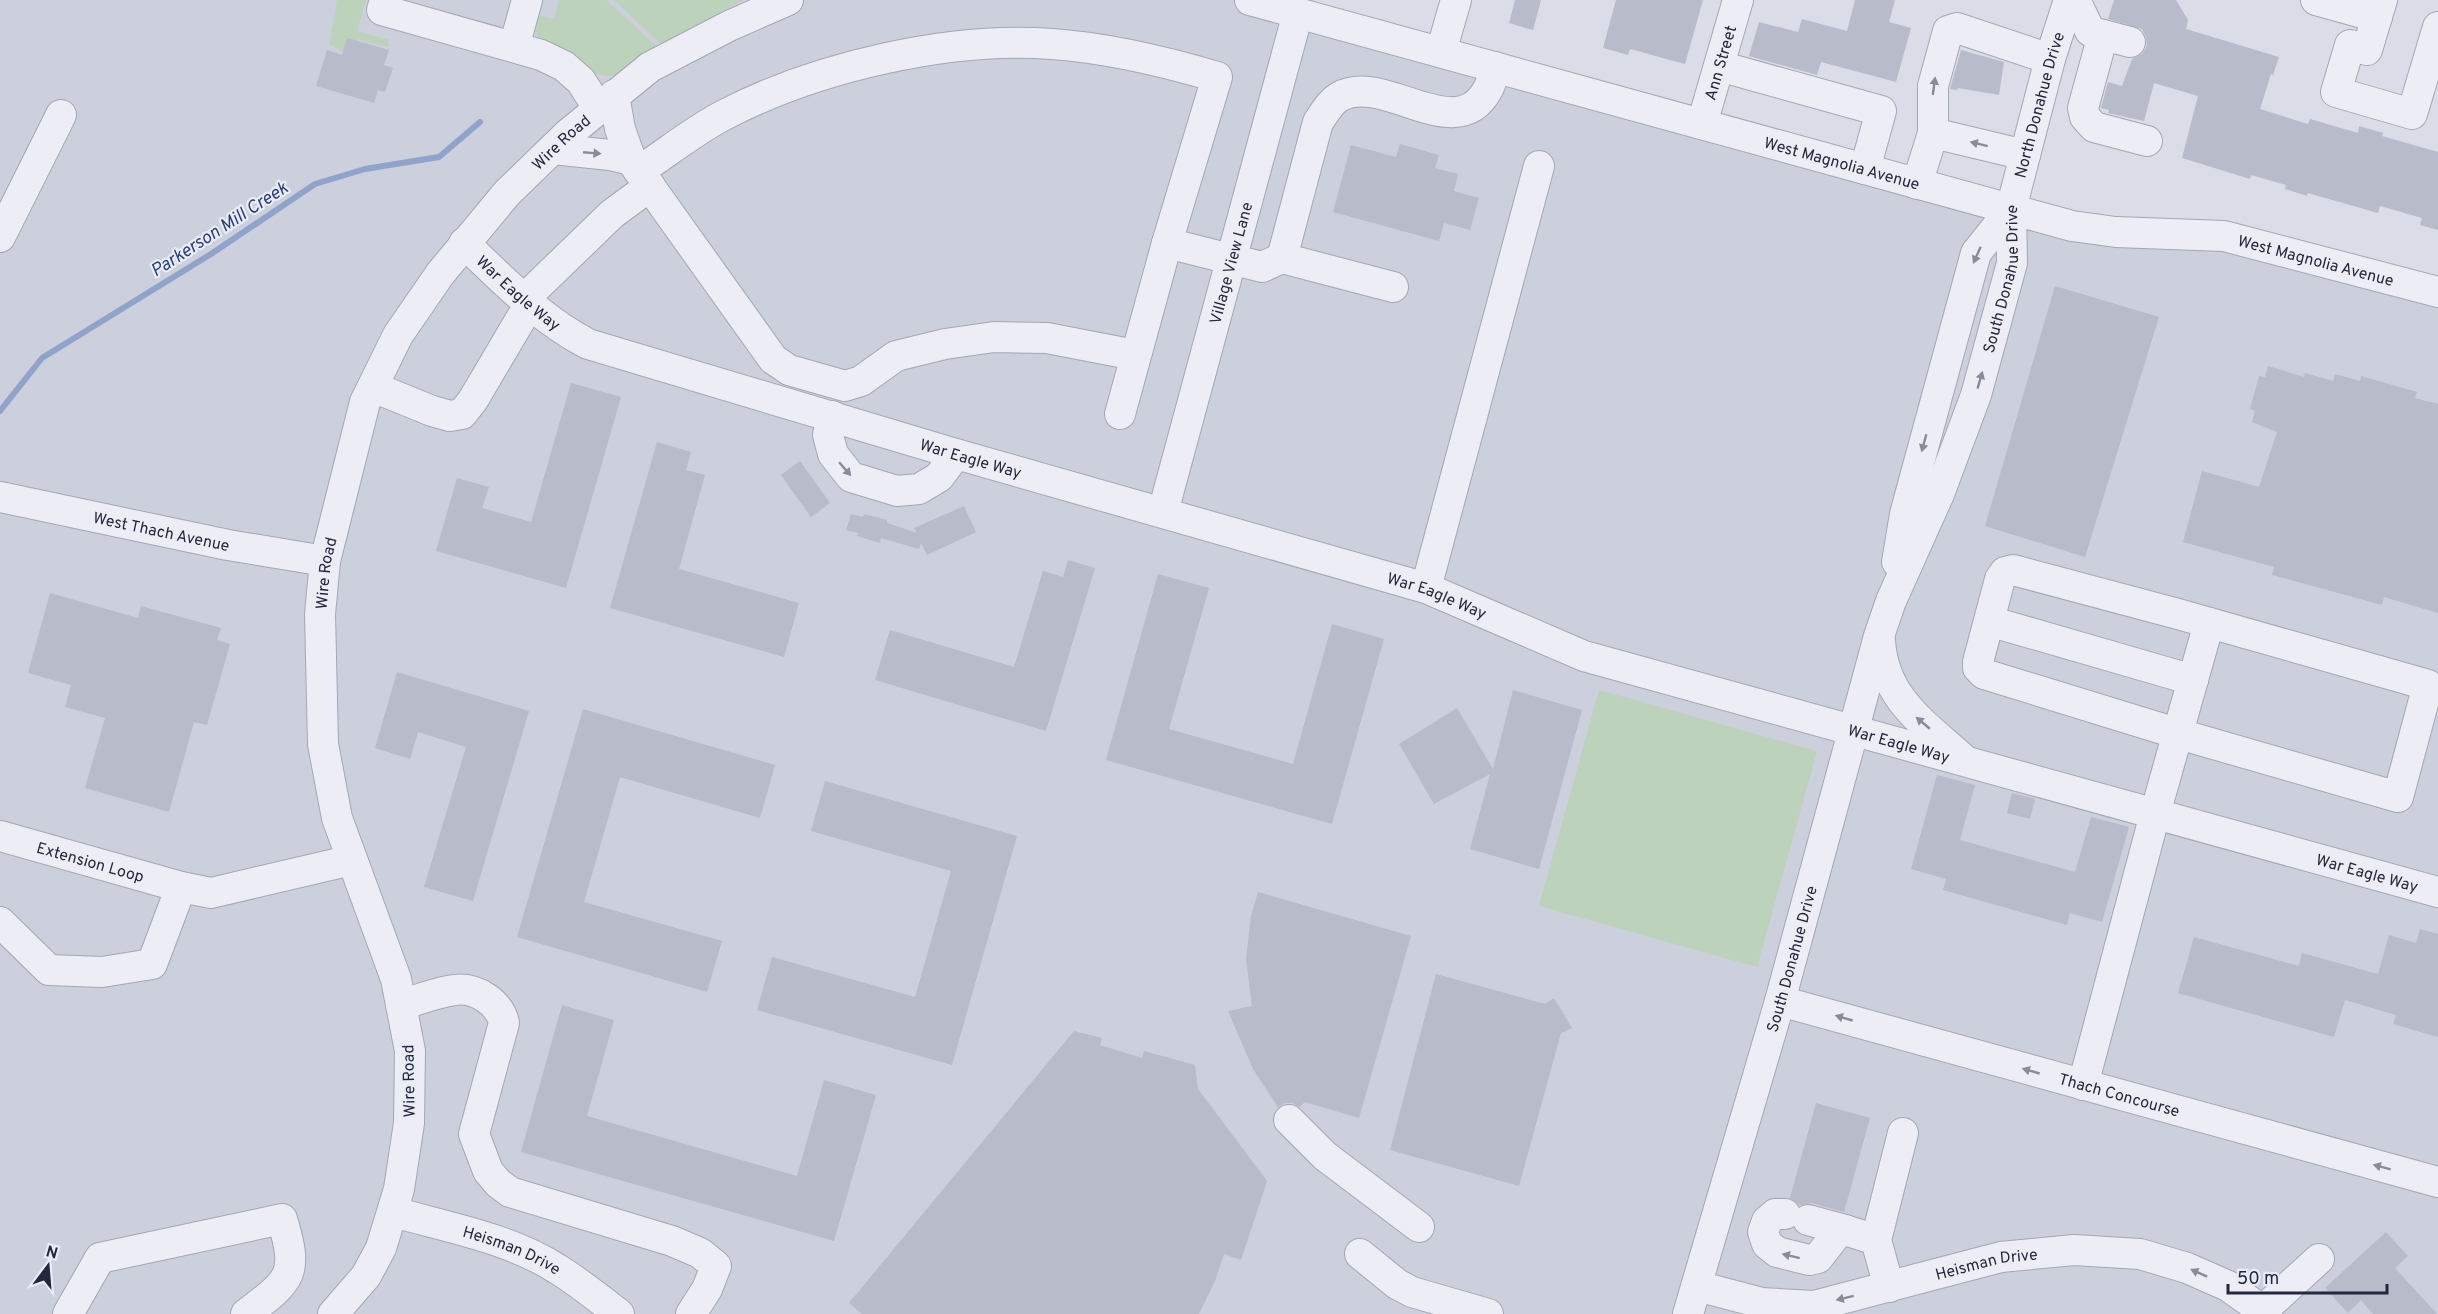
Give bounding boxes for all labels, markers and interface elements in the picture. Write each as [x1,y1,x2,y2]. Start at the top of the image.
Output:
street label: Ann Street [1701,23,1742,103]
street label: North Donahue Drive [2011,30,2070,181]
one-way arrow [1930,76,1939,95]
street label: Wire Road [529,111,596,175]
street label: West Magnolia Avenue [1761,134,1922,196]
one-way arrow [1970,139,1988,149]
one-way arrow [582,148,601,158]
water label: Parkerson Mill Creek [147,177,294,283]
street label: Village View Lane [1206,200,1258,327]
street label: South Donahue Drive [1980,203,2024,356]
street label: West Magnolia Avenue [2235,232,2396,292]
one-way arrow [1972,247,1981,264]
street label: War Eagle Way [471,252,564,336]
one-way arrow [1976,371,1985,389]
one-way arrow [1919,434,1929,452]
street label: War Eagle Way [917,436,1024,484]
one-way arrow [839,461,852,477]
street label: West Thach Avenue [91,509,231,557]
street label: Wire Road [312,535,343,610]
street label: War Eagle Way [1384,569,1489,625]
one-way arrow [1915,717,1931,730]
street label: War Eagle Way [1845,721,1952,769]
street label: Extension Loop [34,839,146,888]
street label: War Eagle Way [2313,851,2420,898]
street label: South Donahue Drive [1763,884,1823,1035]
one-way arrow [1835,1013,1853,1022]
street label: Wire Road [399,1044,421,1118]
one-way arrow [2022,1066,2040,1075]
street label: Thach Concourse [2056,1070,2182,1122]
one-way arrow [2372,1162,2390,1171]
street label: Heisman Drive [460,1223,564,1280]
north arrow [18,1236,78,1296]
text: N [43,1242,60,1265]
street label: Heisman Drive [1933,1246,2039,1286]
one-way arrow [1782,1250,1800,1260]
scale bar [2228,1257,2387,1295]
text: 50 m [2237,1268,2279,1291]
one-way arrow [2190,1269,2207,1278]
one-way arrow [1836,1294,1854,1303]

